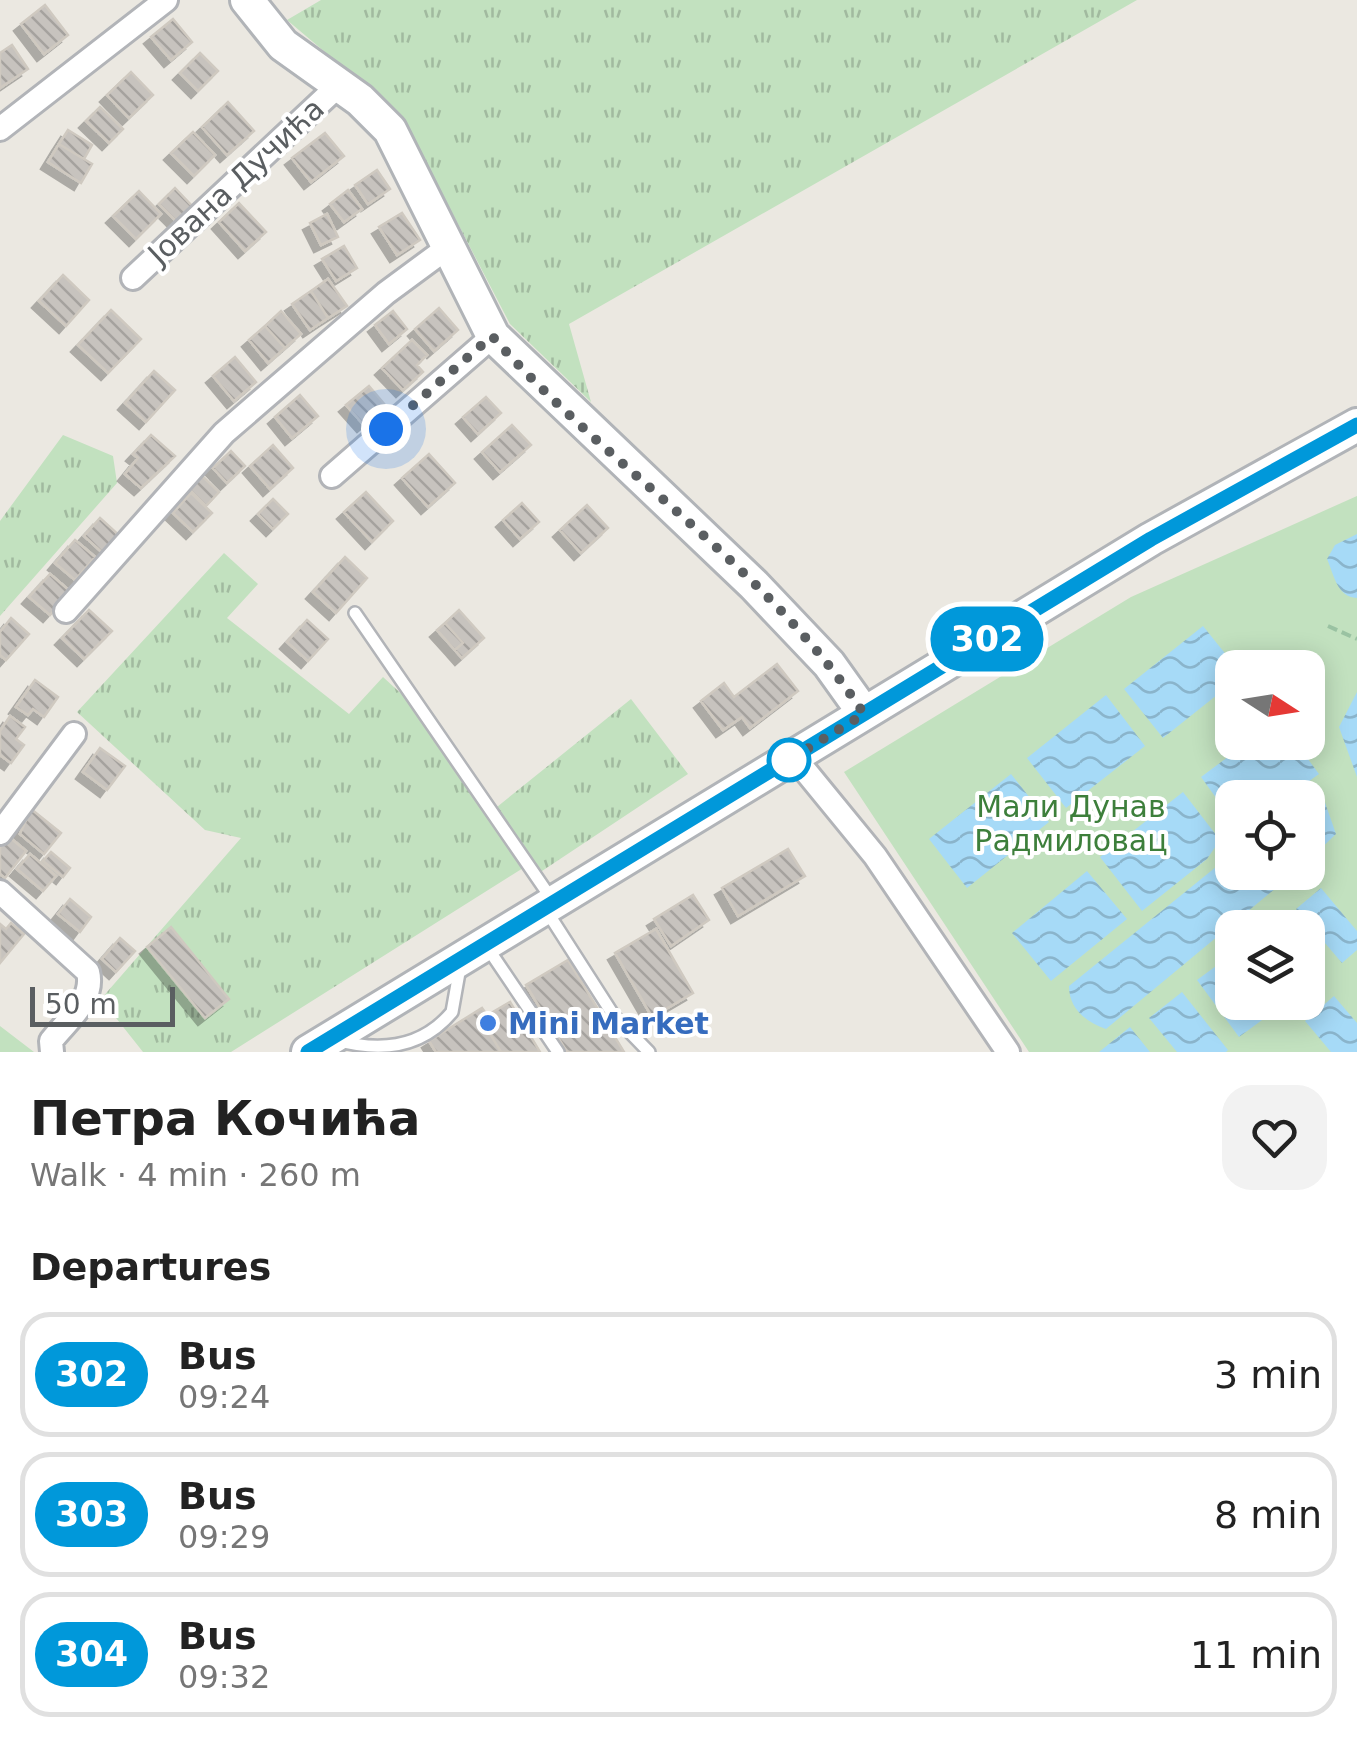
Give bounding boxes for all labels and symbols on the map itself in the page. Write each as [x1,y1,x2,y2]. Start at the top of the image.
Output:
street label: Јована Дучића [140,91,331,273]
your location [361,404,411,454]
line badge: 302 [930,606,1044,672]
north arrow [1215,650,1325,760]
unlabelled marker [768,739,810,781]
park label: Мали Дунав Радмиловац [974,789,1168,858]
scale bar [30,982,175,1026]
place label: Mini Market [508,1006,709,1041]
marker: Mini Market [477,1012,499,1034]

